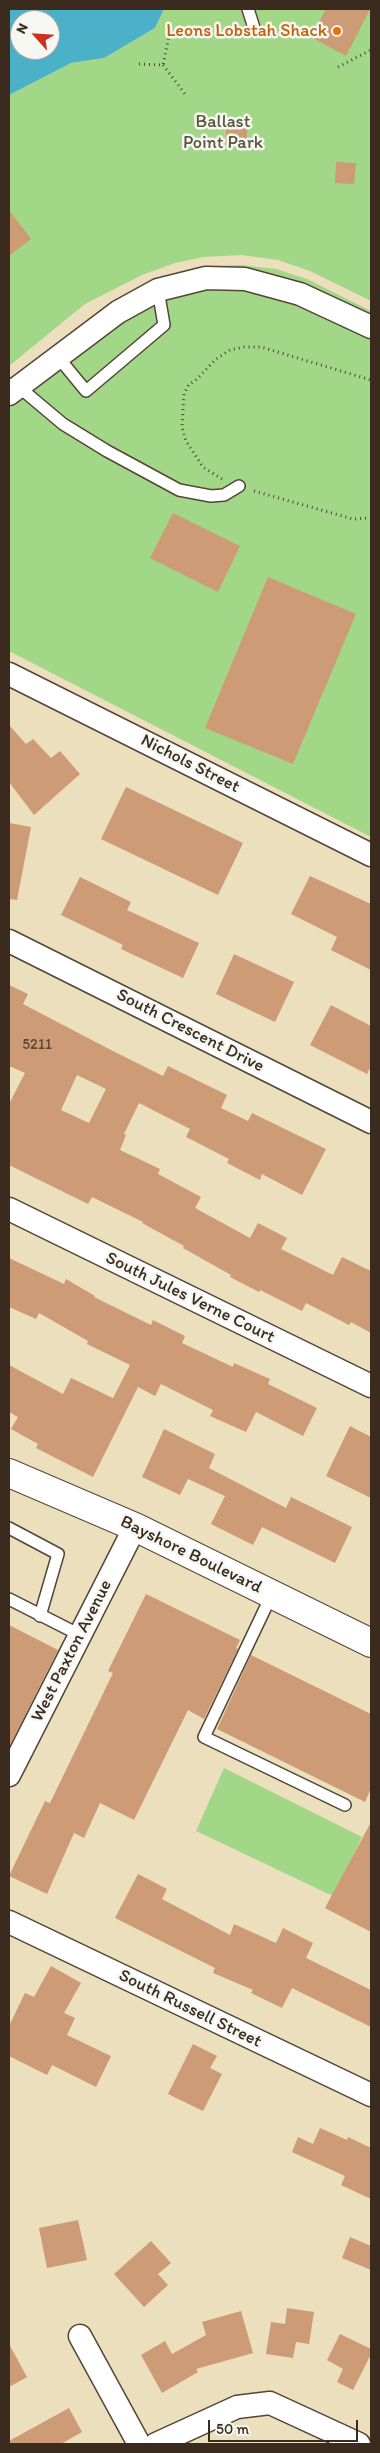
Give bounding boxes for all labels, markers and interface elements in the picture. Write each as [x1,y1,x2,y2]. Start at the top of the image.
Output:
north arrow [10,10,60,60]
place label: Leons Lobstah Shack [166,20,327,42]
text: N [12,21,32,37]
marker: Leons Lobstah Shack [331,25,343,37]
park label: Ballast Point Park [183,111,263,154]
street label: Nichols Street [137,730,243,798]
street label: South Crescent Drive [113,984,267,1078]
house number: 5211 [22,1036,52,1054]
street label: South Jules Verne Court [102,1248,278,1348]
street label: Bayshore Boulevard [117,1511,265,1599]
street label: West Paxton Avenue [27,1576,117,1726]
street label: South Russell Street [115,1965,265,2053]
scale bar [210,2410,360,2442]
text: 50 m [216,2420,249,2438]

